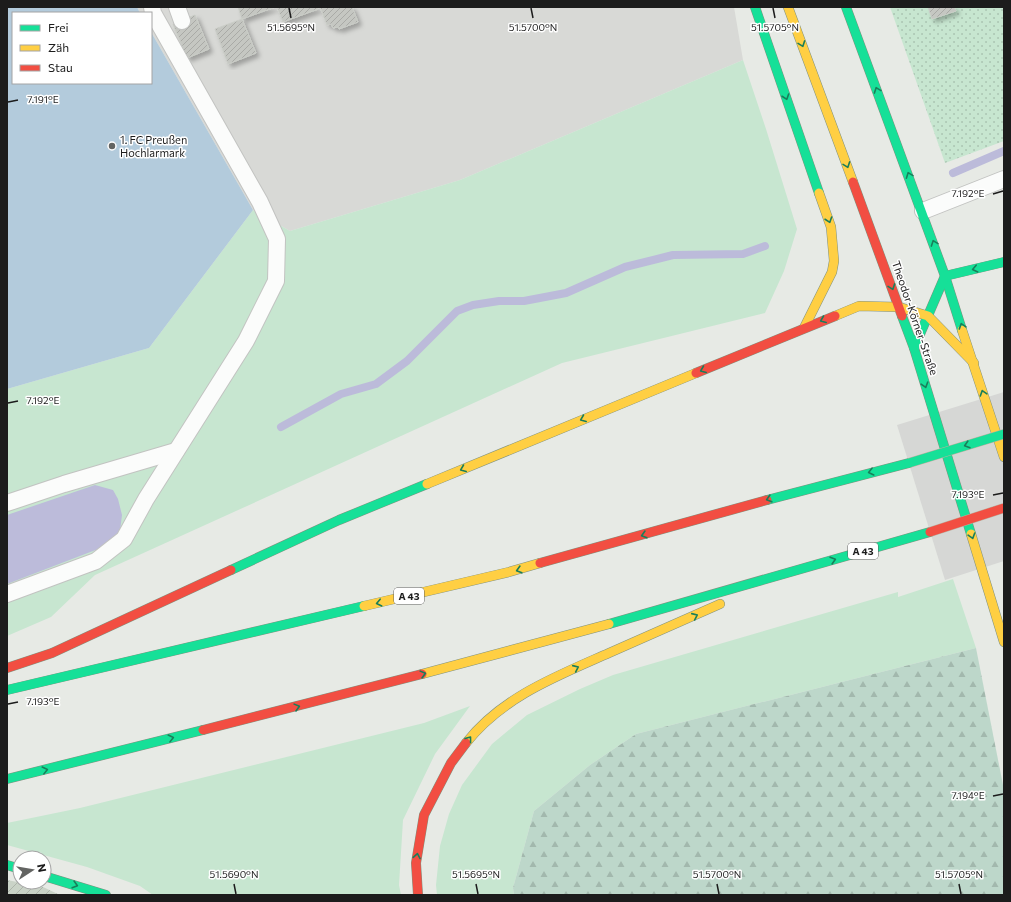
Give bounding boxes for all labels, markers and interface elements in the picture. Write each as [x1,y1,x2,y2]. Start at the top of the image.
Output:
legend [12,12,152,84]
text: Frei [48,20,69,34]
text: 51.5695°N [267,21,315,33]
text: 51.5700°N [509,21,557,33]
text: 51.5705°N [751,21,799,33]
text: Zäh [48,40,69,54]
one-way arrow [797,40,805,47]
text: Stau [48,60,73,74]
one-way arrow [873,87,881,94]
text: 7.191°E [27,93,59,105]
one-way arrow [781,93,790,100]
place label: 1. FC Preußen Hochlarmark [120,133,187,159]
marker: 1. FC Preußen Hochlarmark [107,141,117,151]
one-way arrow [842,162,850,169]
one-way arrow [905,171,913,178]
text: 7.192°E [952,187,984,199]
one-way arrow [824,216,832,223]
one-way arrow [930,240,939,247]
street label: Theodor-Körner-Straße [890,259,941,377]
one-way arrow [972,264,978,272]
one-way arrow [887,284,895,291]
one-way arrow [820,316,827,324]
one-way arrow [958,323,966,330]
one-way arrow [700,365,708,373]
one-way arrow [920,382,929,389]
one-way arrow [980,390,988,397]
text: 7.192°E [27,394,59,406]
one-way arrow [579,415,586,423]
one-way arrow [963,440,970,449]
one-way arrow [459,464,466,472]
one-way arrow [868,468,874,476]
text: 7.193°E [952,488,984,500]
one-way arrow [766,495,772,503]
one-way arrow [641,530,648,539]
one-way arrow [967,533,976,540]
road number: A 43 [848,543,878,559]
one-way arrow [829,556,836,565]
one-way arrow [516,565,523,574]
road number: A 43 [394,588,424,604]
one-way arrow [376,599,382,607]
one-way arrow [691,612,698,620]
one-way arrow [571,665,579,673]
one-way arrow [419,670,426,679]
text: 7.193°E [27,695,59,707]
one-way arrow [293,703,300,712]
one-way arrow [168,735,174,743]
one-way arrow [464,737,471,744]
one-way arrow [42,766,48,774]
text: 7.194°E [951,789,985,801]
north arrow [12,850,52,890]
one-way arrow [412,853,421,859]
text: N [35,862,49,873]
text: 51.5690°N [210,868,258,880]
text: 51.5695°N [452,868,500,880]
text: 51.5700°N [693,868,741,880]
text: 51.5705°N [935,868,983,880]
one-way arrow [71,880,78,889]

